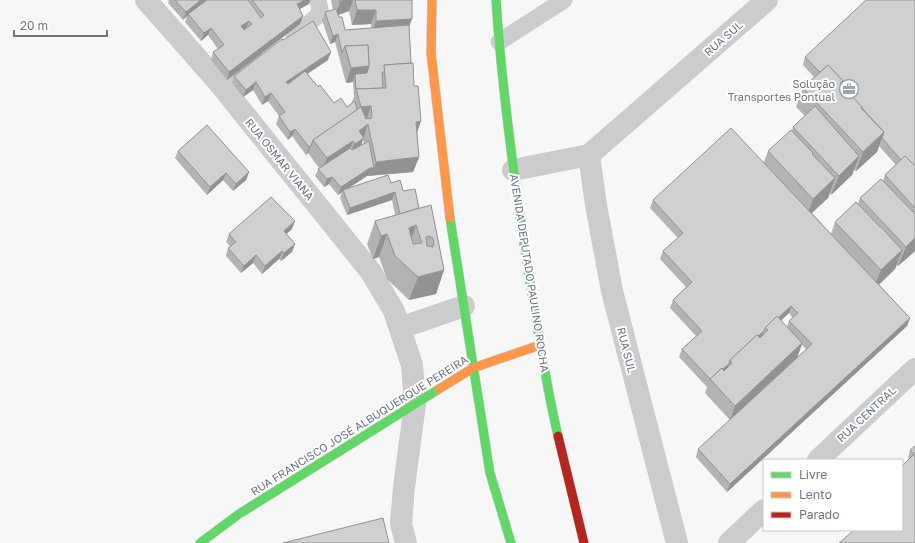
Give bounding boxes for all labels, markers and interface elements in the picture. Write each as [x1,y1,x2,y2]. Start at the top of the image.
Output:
scale bar [14,12,107,38]
street label: RUA SUL [701,17,745,58]
text: 20 m [20,18,48,33]
place label: Solução Transportes Pontual [728,77,835,103]
office icon: Solução Transportes Pontual [838,78,860,100]
street label: RUA OSMAR VIANA [243,116,317,203]
street label: AVENIDA DEPUTADO PAULINO ROCHA [508,173,552,374]
street label: RUA SUL [615,326,639,375]
street label: RUA FRANCISCO JOSÉ ALBUQUERQUE PEREIRA [248,352,470,498]
street label: RUA CENTRAL [834,383,899,445]
legend [763,459,903,531]
text: Livre [799,467,827,482]
text: Lento [799,487,832,502]
text: Parado [799,507,839,522]

